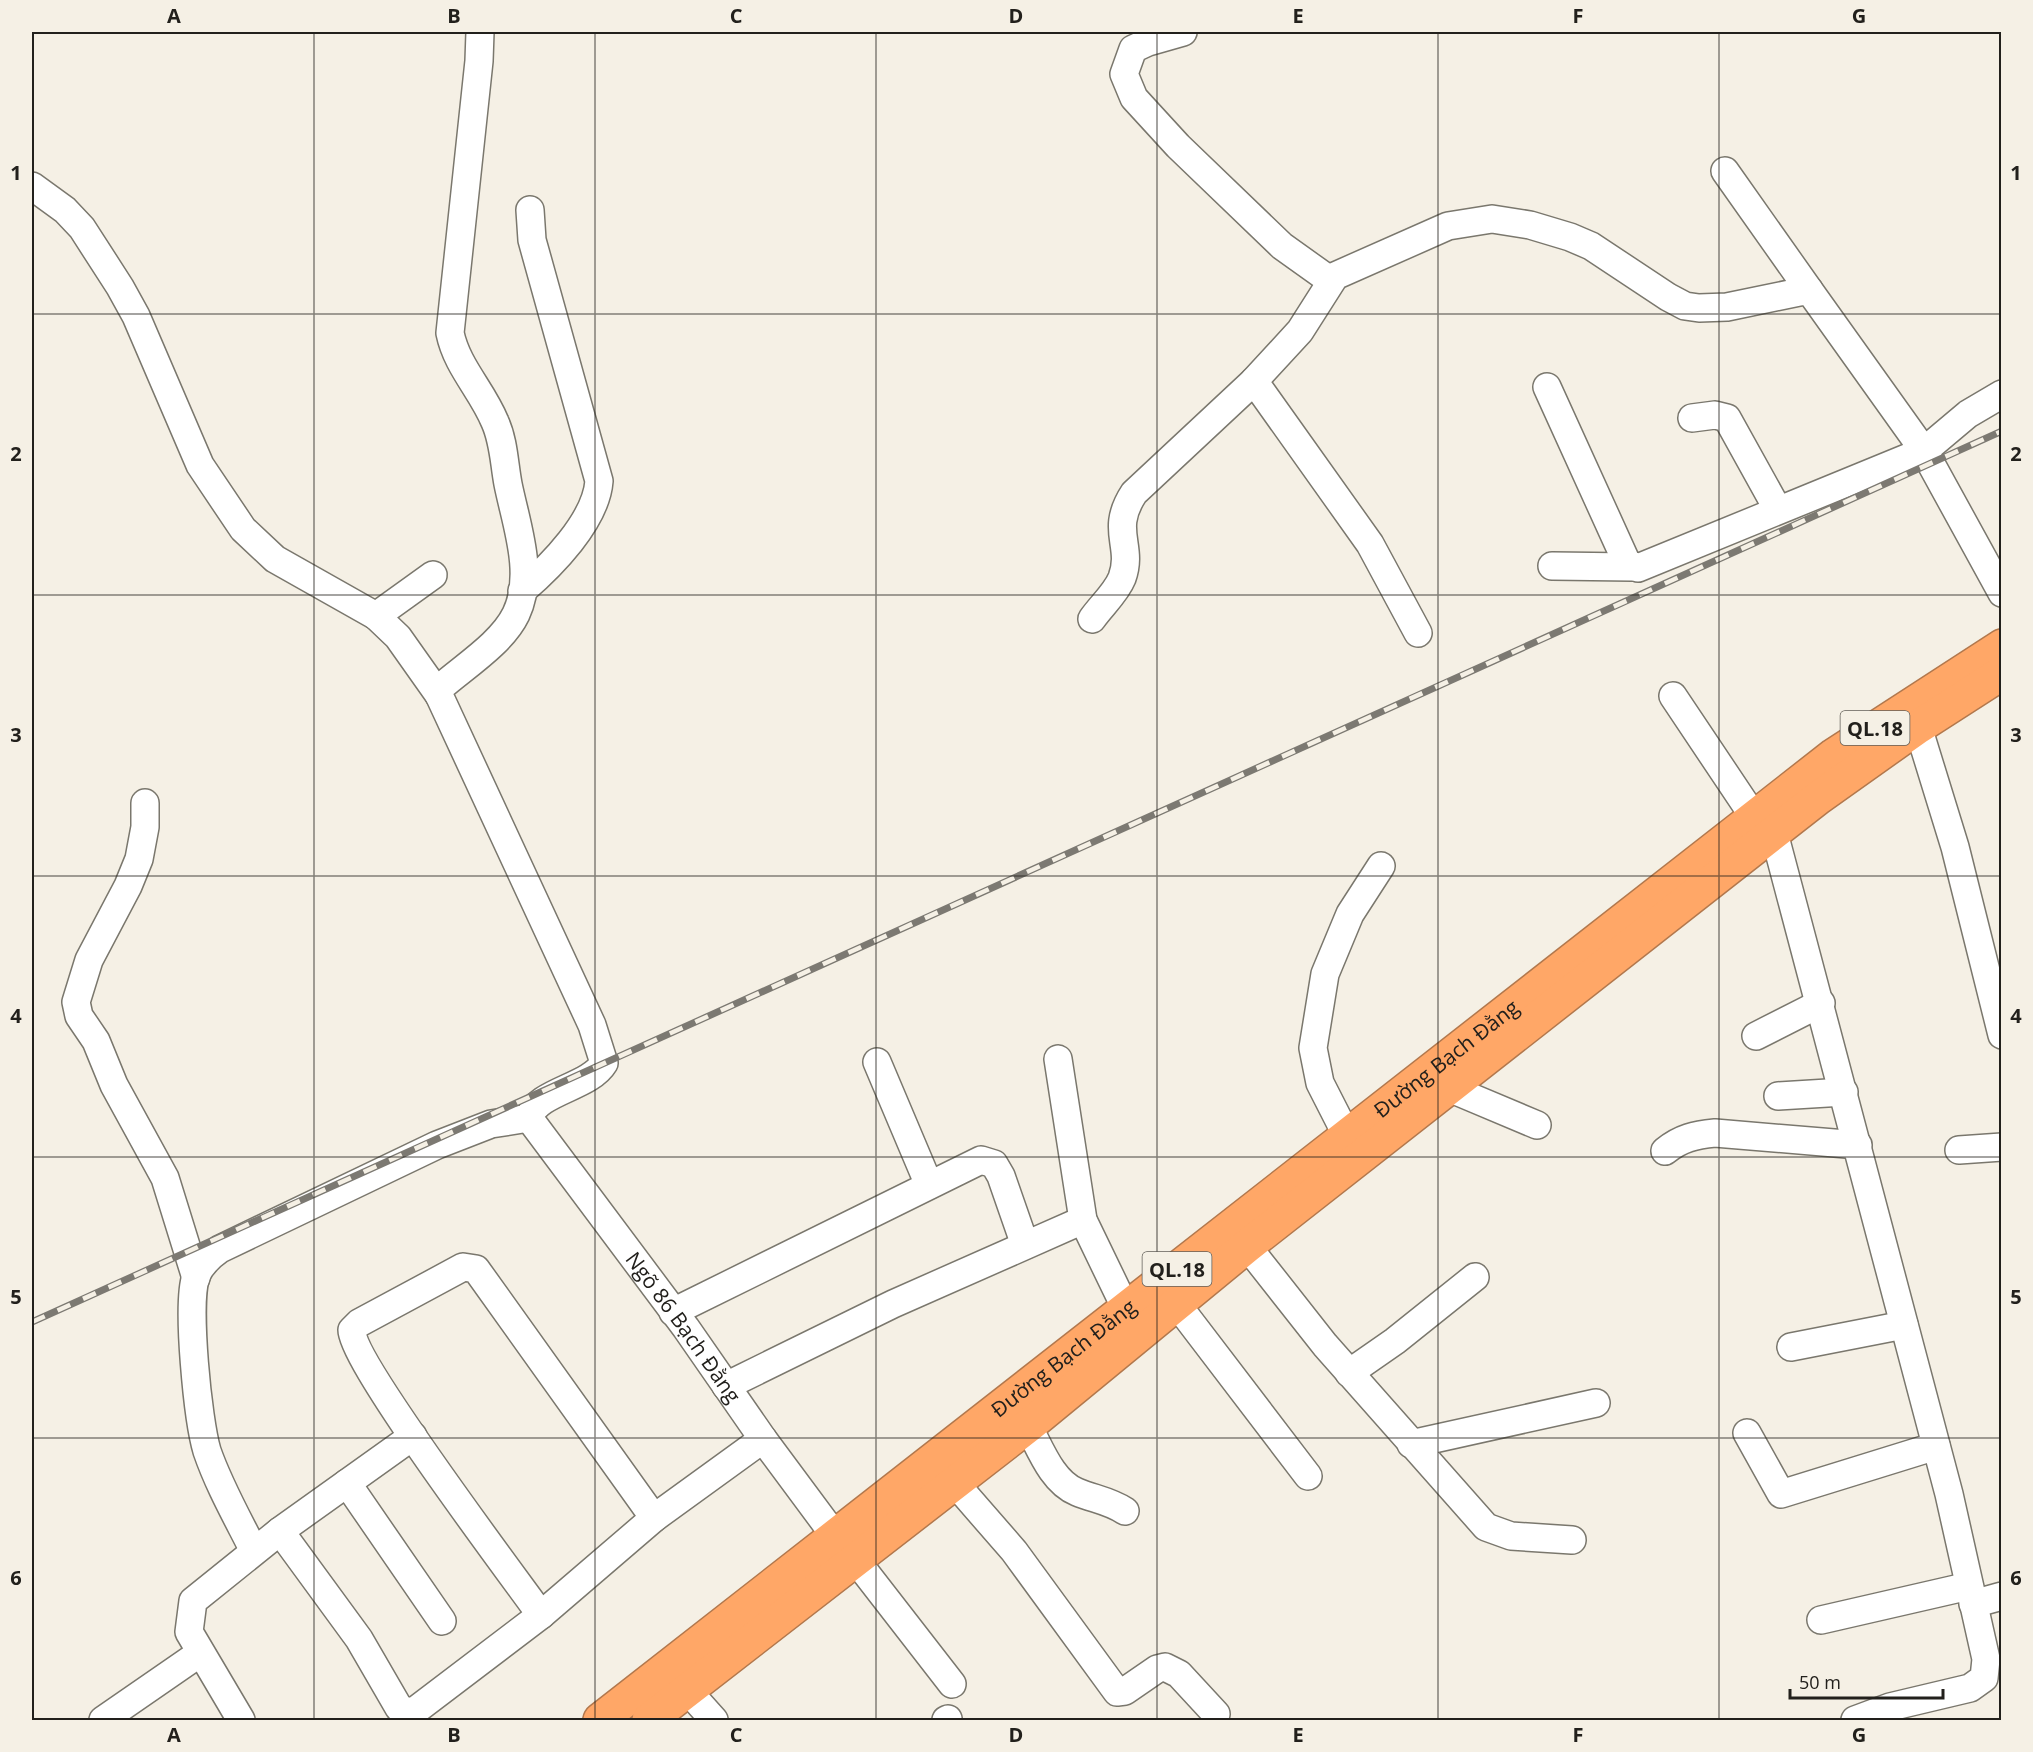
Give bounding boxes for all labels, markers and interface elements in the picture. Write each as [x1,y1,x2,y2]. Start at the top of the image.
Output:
text: A [167,2,181,29]
text: B [447,2,461,29]
text: C [730,2,743,29]
text: D [1009,2,1023,29]
text: E [1292,2,1304,29]
text: F [1573,2,1583,29]
text: G [1852,2,1866,29]
text: 1 [10,159,22,186]
text: 1 [2010,159,2022,186]
text: 2 [10,440,22,467]
text: 2 [2010,440,2022,467]
road number: QL.18 [1840,711,1910,745]
text: 3 [10,721,22,748]
text: 3 [2010,721,2022,748]
street label: Đường Bạch Đằng [1368,993,1524,1124]
text: 4 [10,1002,22,1029]
text: 4 [2010,1002,2022,1029]
street label: Ngõ 86 Bạch Đằng [620,1246,747,1408]
road number: QL.18 [1142,1252,1212,1286]
text: 5 [10,1283,22,1310]
text: 5 [2010,1283,2022,1310]
street label: Đường Bạch Đằng [985,1292,1141,1423]
text: 6 [10,1564,22,1591]
text: 6 [2010,1564,2022,1591]
scale bar [1790,1662,1943,1700]
text: 50 m [1799,1670,1841,1694]
text: A [167,1721,181,1748]
text: B [447,1721,461,1748]
text: C [730,1721,743,1748]
text: D [1009,1721,1023,1748]
text: E [1292,1721,1304,1748]
text: F [1573,1721,1583,1748]
text: G [1852,1721,1866,1748]

